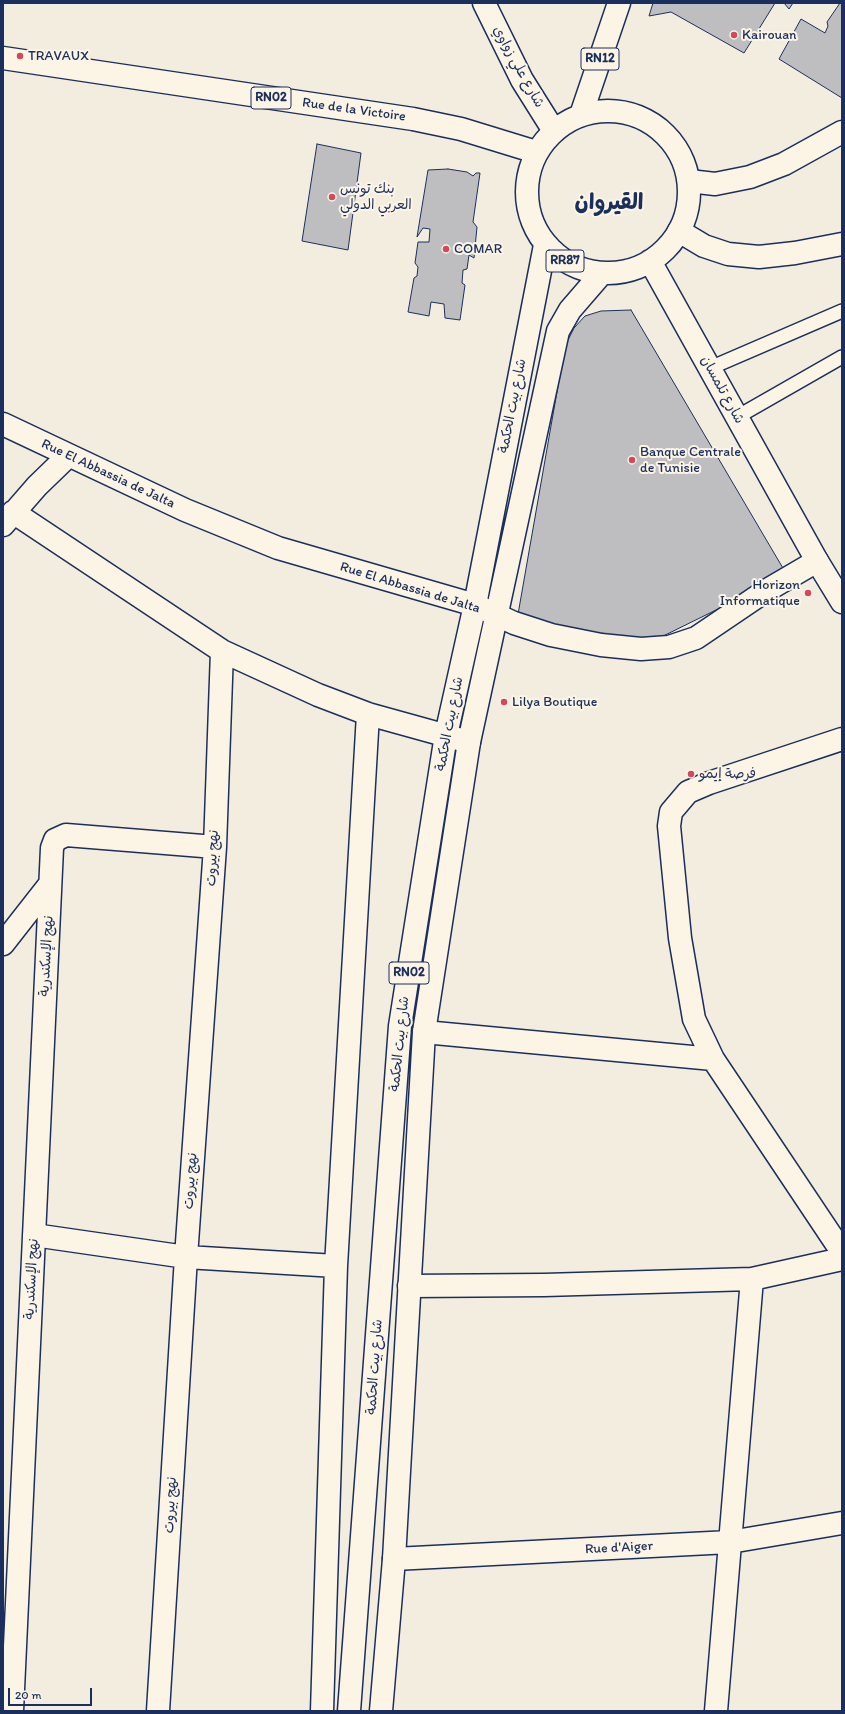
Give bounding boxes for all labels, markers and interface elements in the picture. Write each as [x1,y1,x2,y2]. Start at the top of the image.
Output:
street label: شارع علي زواوي [489,23,547,111]
place label: Kairouan [742,27,797,43]
marker: Kairouan [729,30,739,40]
place label: TRAVAUX [28,48,89,64]
road number: RN12 [581,48,619,70]
marker: TRAVAUX [15,51,25,61]
road number: RN02 [251,87,291,109]
street label: Rue de la Victoire [301,94,407,126]
place label: بنك تونس العربي الدولي [340,181,412,214]
district label: القيروان [575,190,643,216]
marker: بنك تونس العربي الدولي [327,192,337,202]
place label: COMAR [454,241,502,257]
marker: COMAR [441,244,451,254]
road number: RR87 [546,250,584,272]
street label: شارع تلمسان [696,353,748,427]
street label: شارع بيت الحكمة [496,357,530,455]
street label: Rue El Abbassia de Jalta [38,436,178,512]
place label: Banque Centrale de Tunisie [640,444,741,476]
marker: Banque Centrale de Tunisie [627,455,637,465]
street label: Rue El Abbassia de Jalta [338,559,482,617]
place label: Horizon Informatique [720,577,800,610]
marker: Horizon Informatique [803,588,813,598]
street label: شارع بيت الحكمة [433,675,467,773]
place label: Lilya Boutique [512,694,597,710]
marker: Lilya Boutique [499,697,509,707]
place label: فرصة إيمو [699,766,756,782]
marker: فرصة إيمو [686,769,696,779]
street label: نهج بيروت [203,829,223,887]
street label: نهج الإسكندرية [36,915,58,997]
road number: RN02 [389,962,429,984]
street label: شارع بيت الحكمة [387,995,413,1093]
street label: نهج بيروت [181,1152,201,1210]
street label: نهج الإسكندرية [21,1238,43,1320]
street label: شارع بيت الحكمة [363,1319,387,1415]
street label: نهج بيروت [161,1476,181,1534]
street label: Rue d'Aiger [585,1538,653,1558]
scale bar [10,1680,94,1706]
text: 20 m [15,1688,42,1702]

